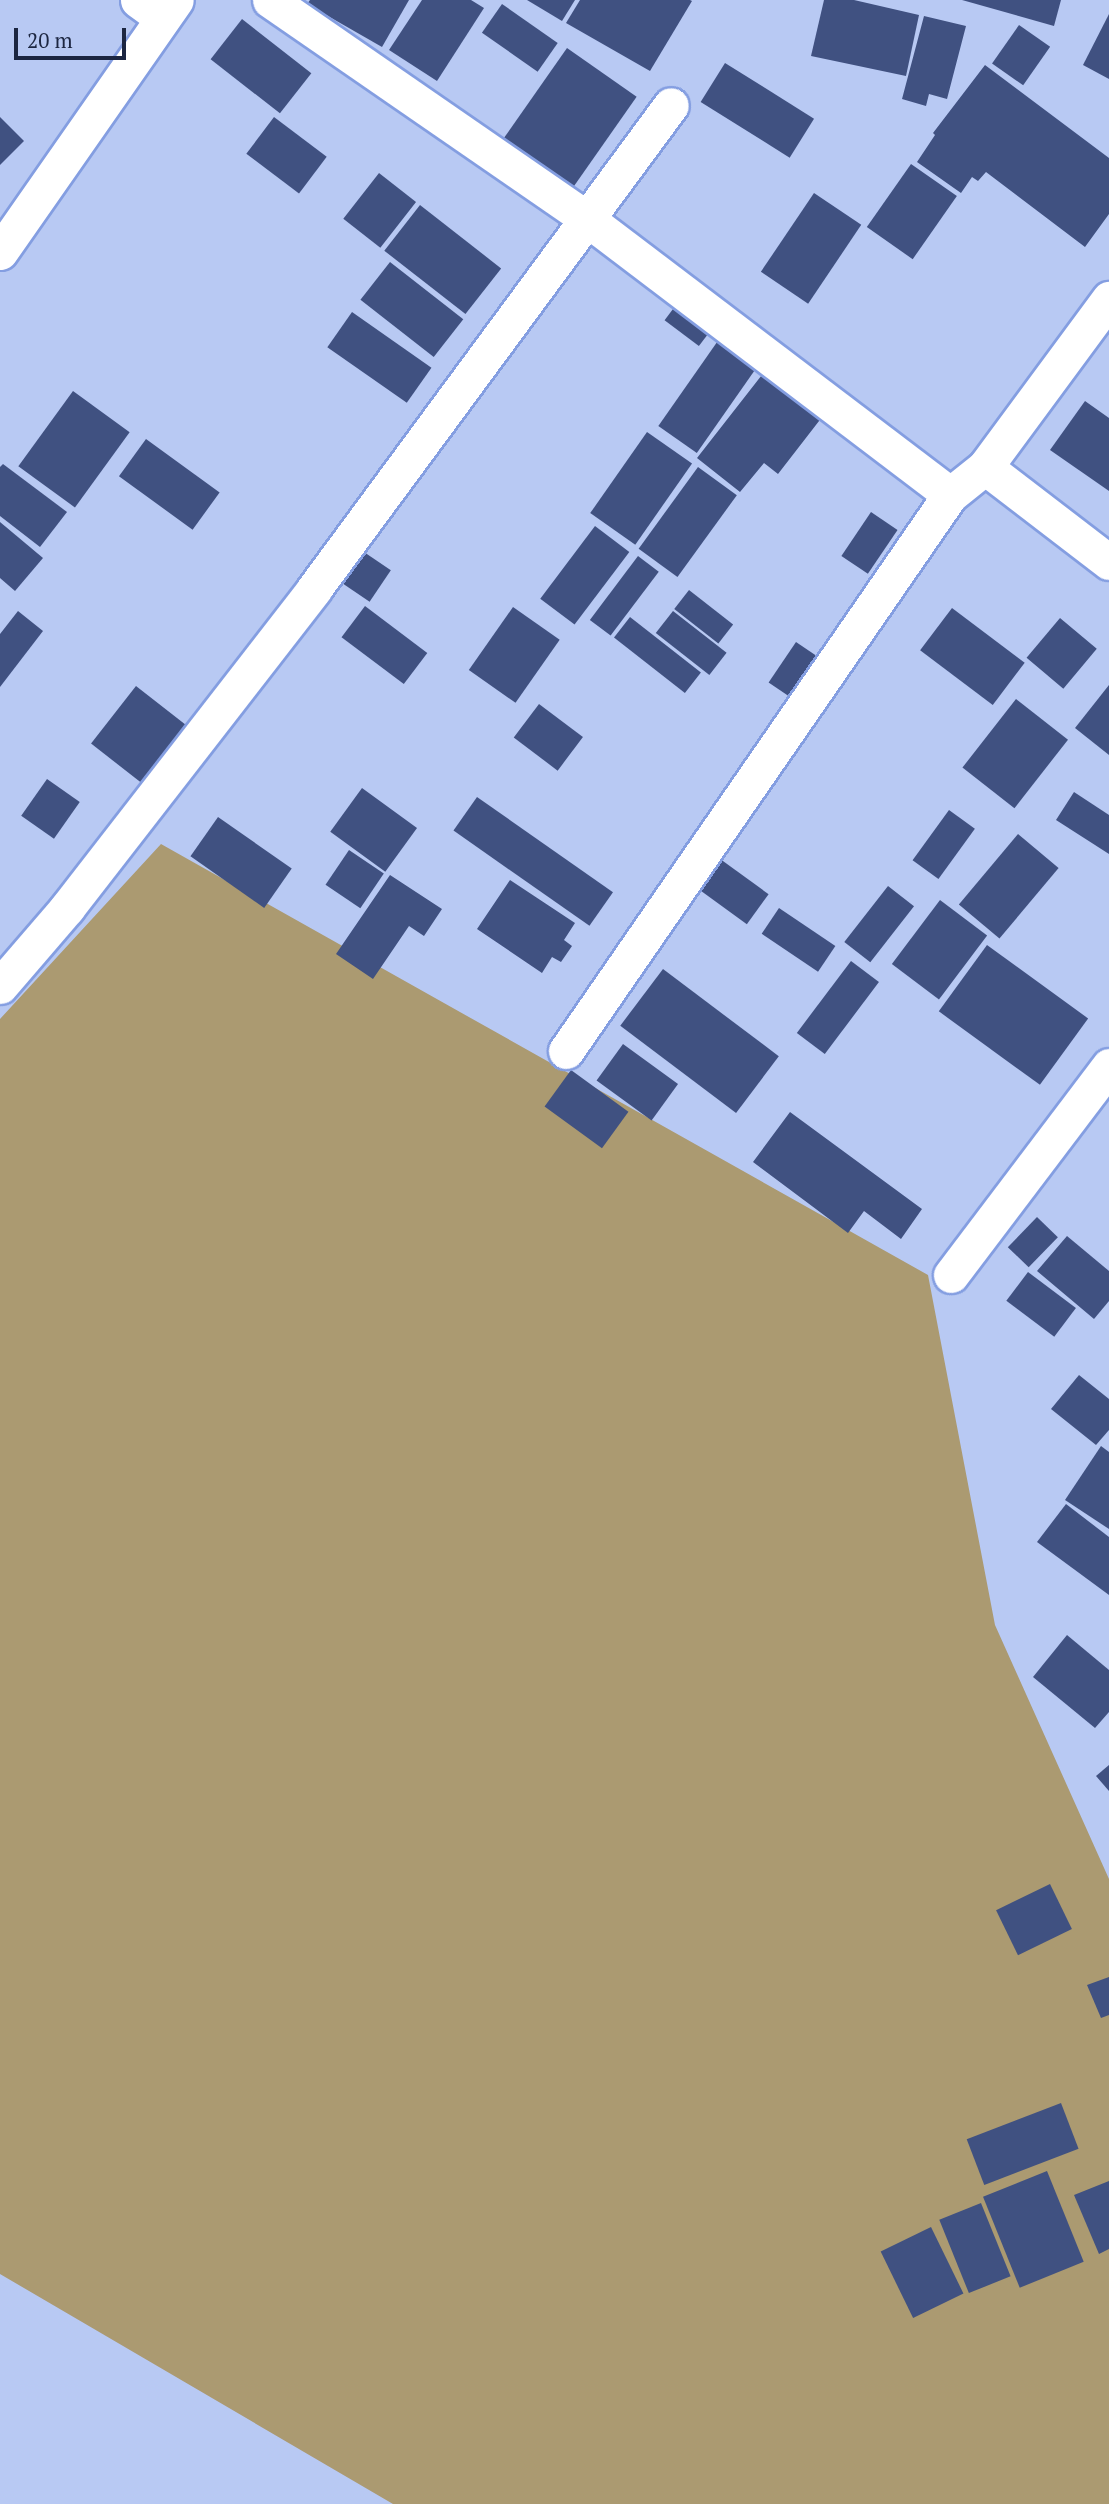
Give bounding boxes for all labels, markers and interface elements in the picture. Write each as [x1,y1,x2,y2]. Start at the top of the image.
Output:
scale bar [18,14,130,58]
text: 20 m [27,26,73,54]

